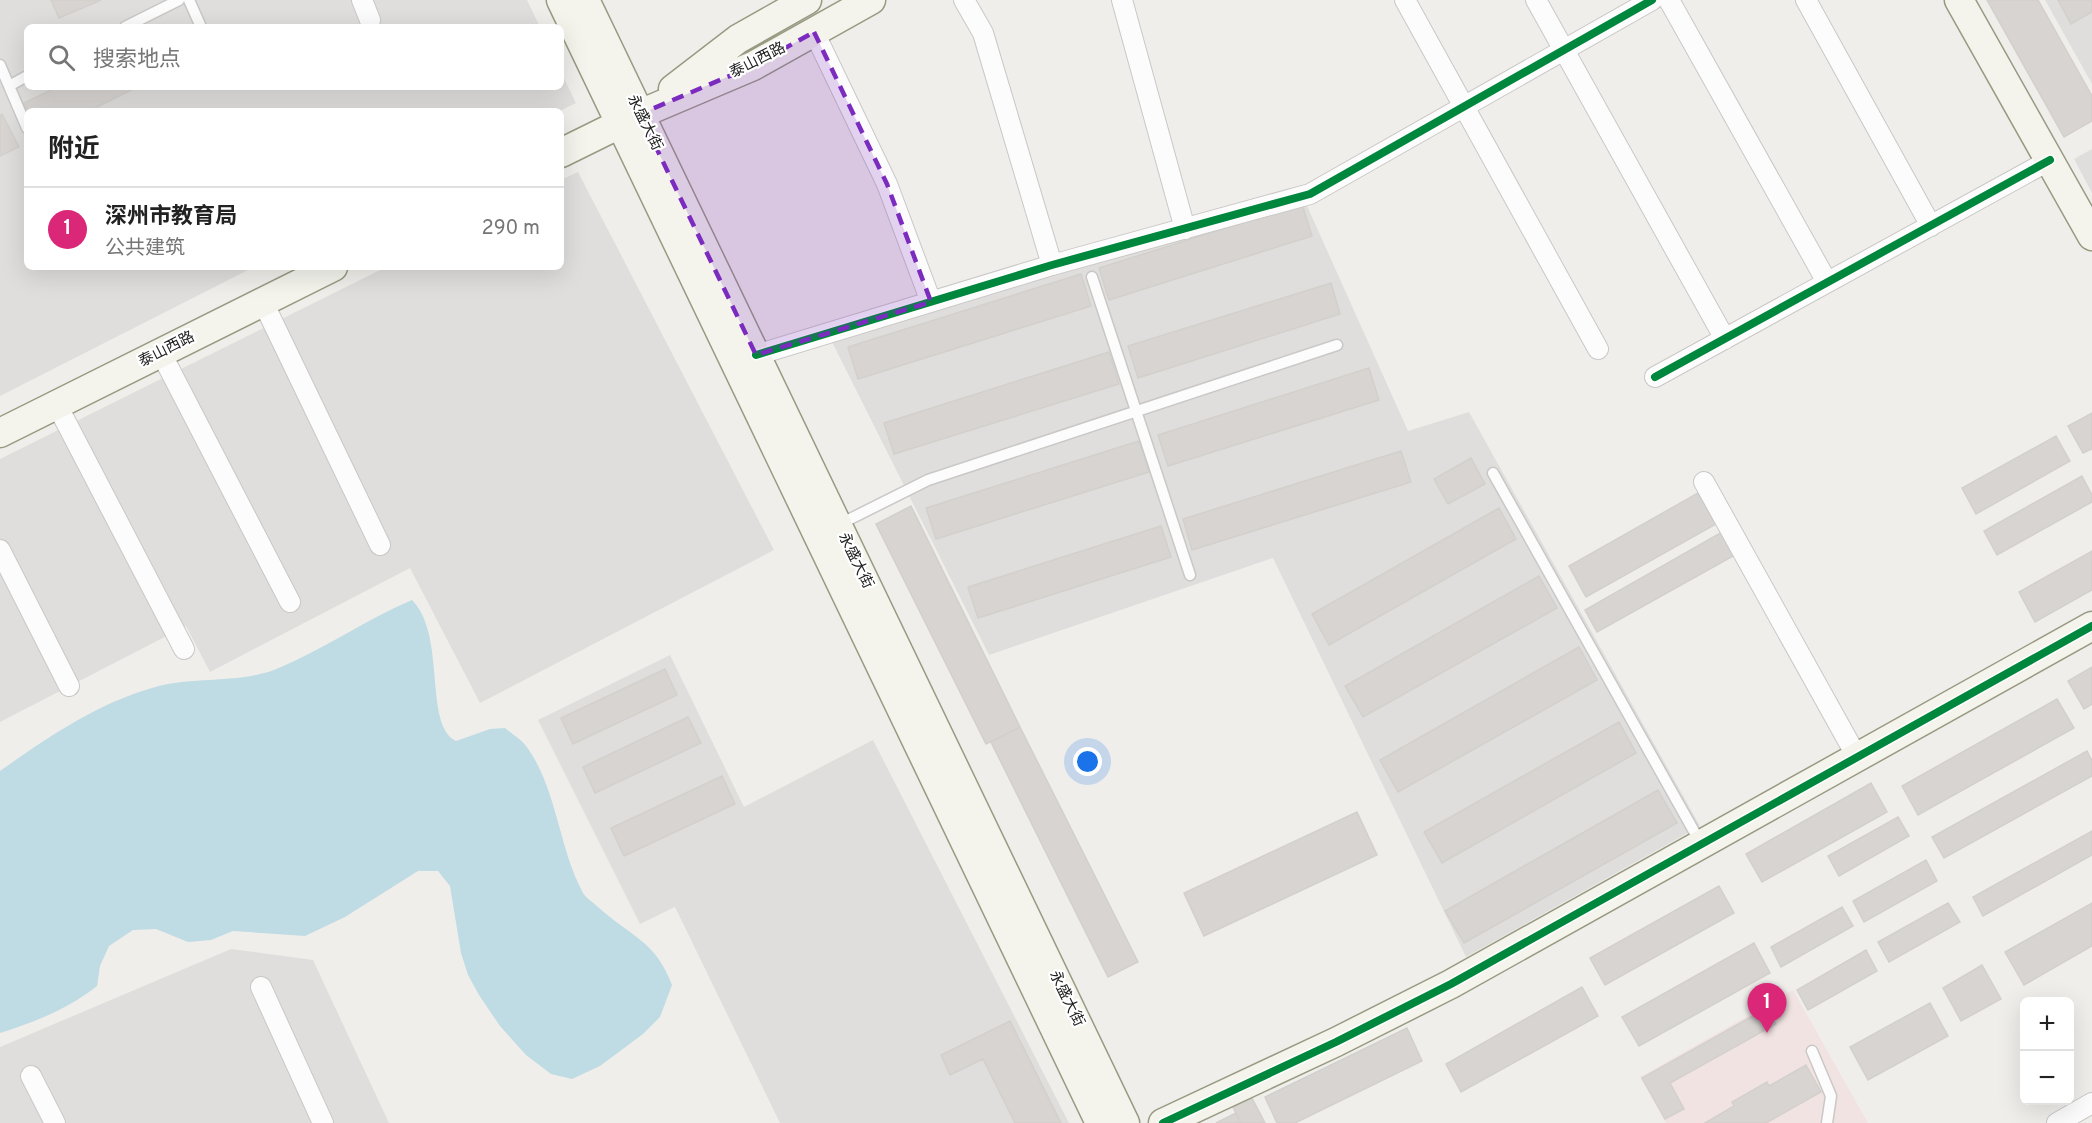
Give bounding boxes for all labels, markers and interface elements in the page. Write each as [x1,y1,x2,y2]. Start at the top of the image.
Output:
search box [24,24,564,90]
street label: 泰山西路 [727,39,789,83]
icon: search [45,41,78,74]
text: 搜索地点 [93,47,181,74]
street label: 永盛大街 [622,91,667,154]
text: 附近 [48,134,100,167]
text: 深州市教育局 [105,204,237,231]
text: 1 [64,216,72,242]
text: 290 m [482,216,540,242]
text: 公共建筑 [105,236,185,262]
street label: 泰山西路 [136,328,198,372]
street label: 永盛大街 [833,529,878,592]
your location [1073,747,1102,776]
street label: 永盛大街 [1044,967,1089,1030]
pin: 1 [1748,984,1786,1033]
map controls [2020,997,2074,1105]
button: + [2020,997,2074,1051]
button: − [2020,1051,2074,1105]

